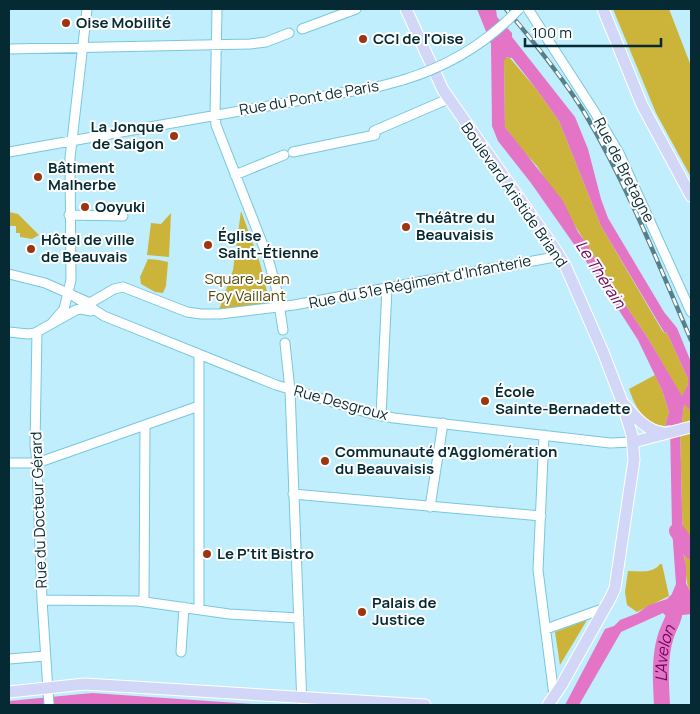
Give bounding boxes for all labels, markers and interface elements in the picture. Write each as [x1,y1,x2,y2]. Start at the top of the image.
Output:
place label: Oise Mobilité [76,12,171,33]
scale bar [525,15,661,47]
marker: Oise Mobilité [60,17,72,29]
text: 100 m [532,22,572,43]
place label: CCI de l'Oise [373,28,464,49]
marker: CCI de l'Oise [357,33,369,45]
street label: Rue du Pont de Paris [238,75,380,120]
street label: Rue de Bretagne [589,114,660,226]
place label: La Jonque de Saigon [91,116,164,154]
street label: Boulevard Aristide Briand [456,118,572,271]
marker: La Jonque de Saigon [168,130,180,142]
place label: Bâtiment Malherbe [48,157,116,195]
marker: Bâtiment Malherbe [32,171,44,183]
place label: Ooyuki [95,196,145,217]
marker: Ooyuki [79,201,91,213]
place label: Théâtre du Beauvaisis [416,207,495,245]
marker: Théâtre du Beauvaisis [400,221,412,233]
place label: Église Saint-Étienne [218,225,319,263]
place label: Hôtel de ville de Beauvais [41,229,135,267]
water label: Le Thérain [571,236,631,313]
marker: Église Saint-Étienne [202,239,214,251]
marker: Hôtel de ville de Beauvais [25,243,37,255]
street label: Rue du 51e Régiment d'Infanterie [307,250,533,313]
park label: Square Jean Foy Vaillant [204,268,290,306]
street label: Rue Desgroux [292,380,391,425]
place label: École Sainte-Bernadette [495,381,630,419]
marker: École Sainte-Bernadette [479,395,491,407]
street label: Rue du Docteur Gérard [25,431,52,589]
place label: Communauté d'Agglomération du Beauvaisis [335,441,557,479]
marker: Communauté d'Agglomération du Beauvaisis [319,455,331,467]
place label: Le P'tit Bistro [217,543,314,564]
marker: Le P'tit Bistro [201,548,213,560]
place label: Palais de Justice [372,592,436,630]
marker: Palais de Justice [356,606,368,618]
water label: L'Avelon [650,621,680,682]

